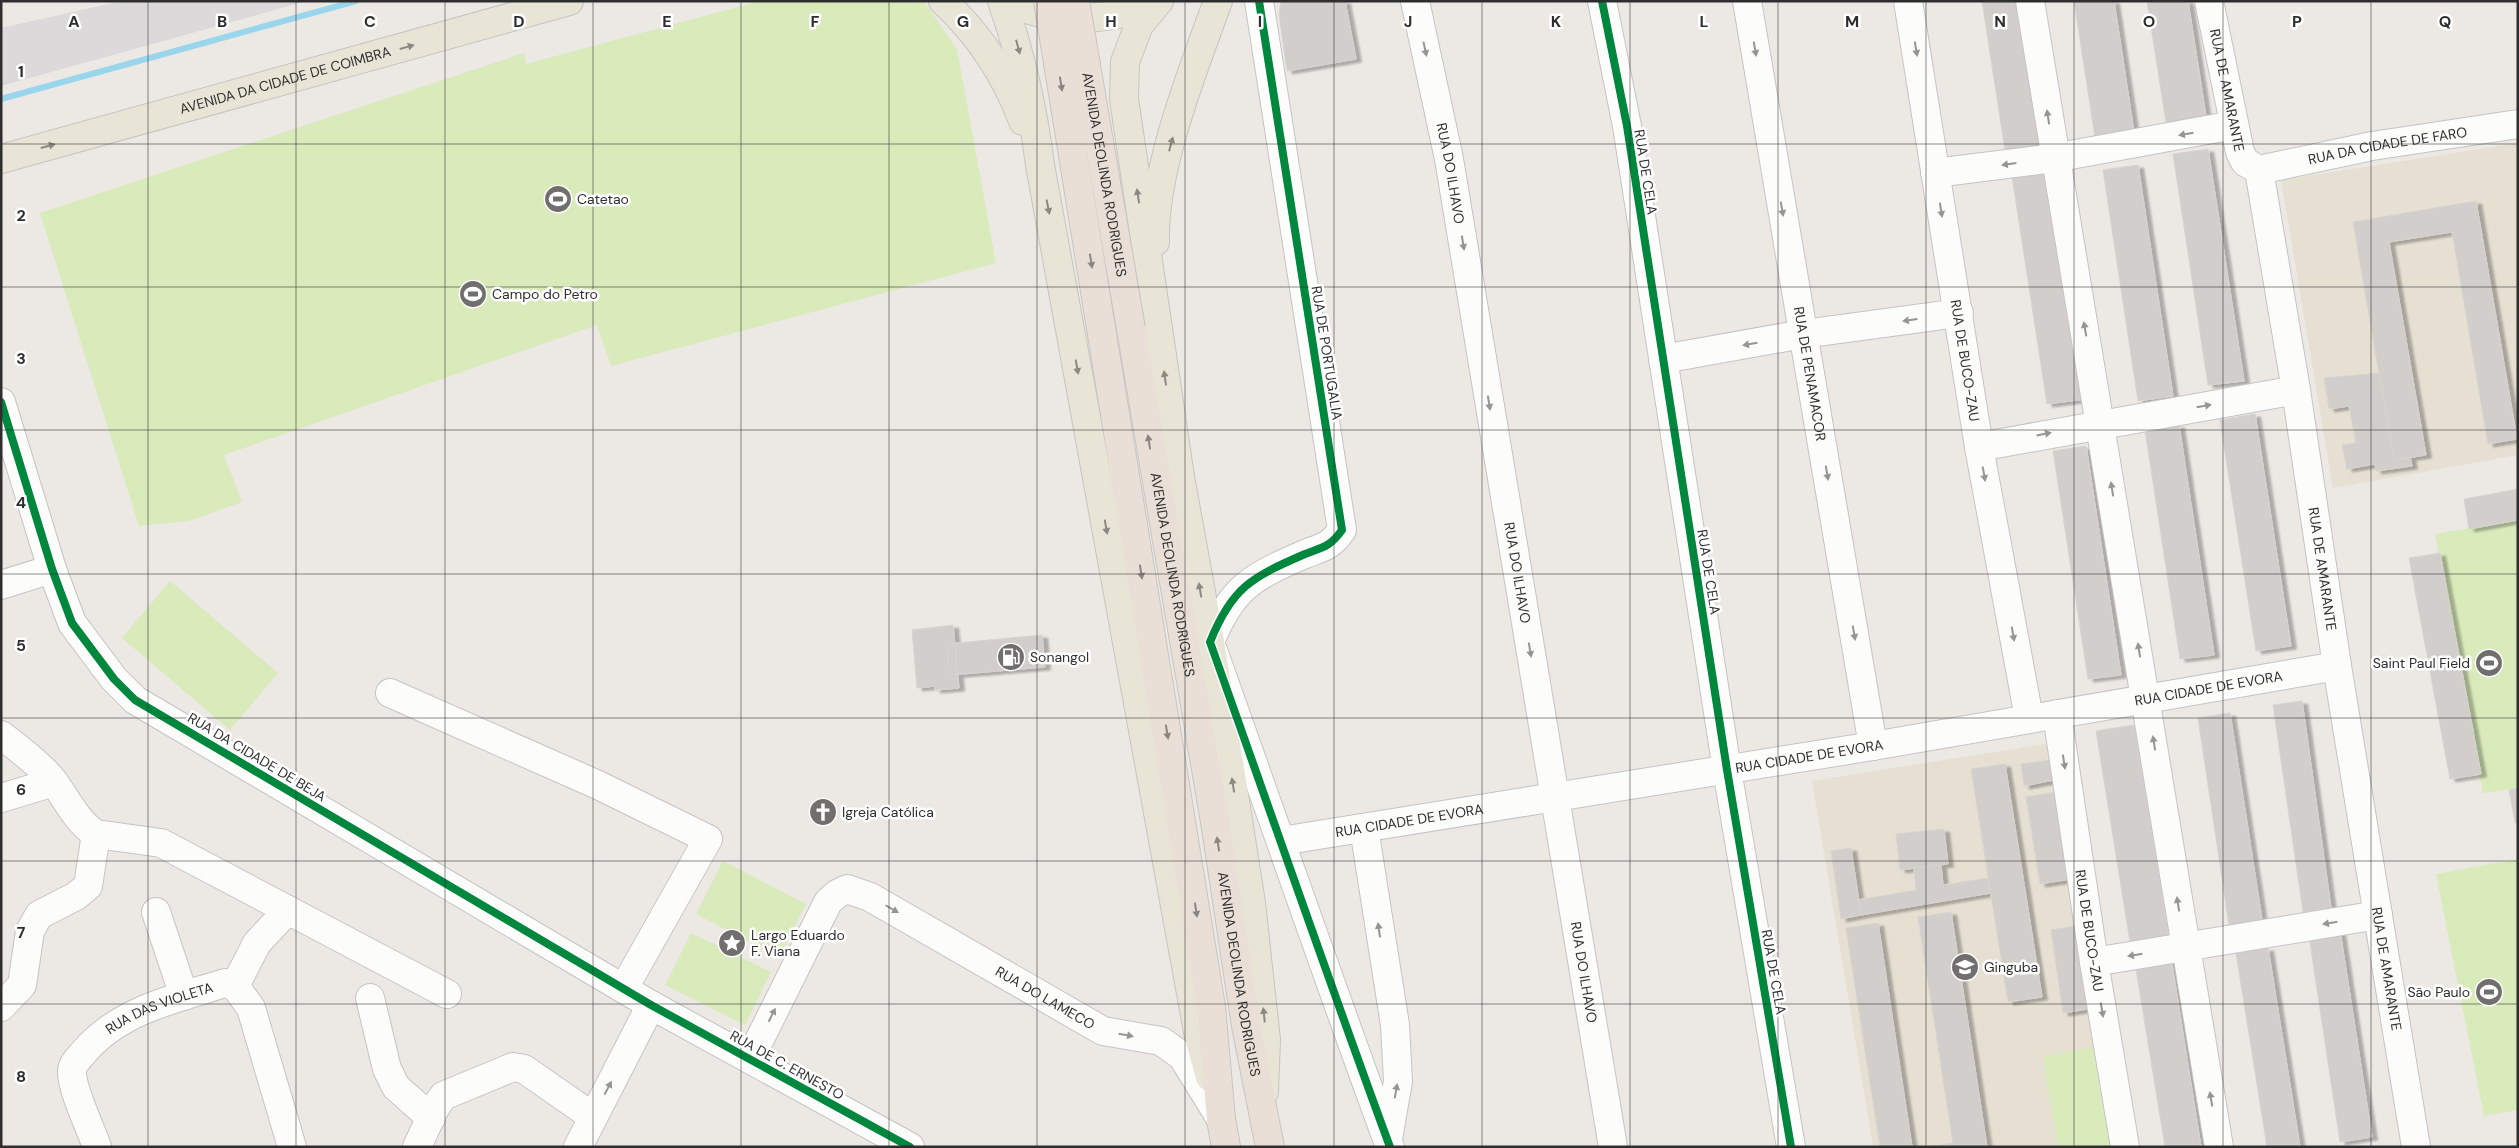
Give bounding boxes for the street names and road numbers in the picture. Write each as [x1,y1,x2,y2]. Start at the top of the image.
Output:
street label: RUA DE AMARANTE [2206,27,2249,153]
street label: AVENIDA DA CIDADE DE COIMBRA [178,42,393,118]
street label: AVENIDA DEOLINDA RODRIGUES [1078,71,1131,278]
street label: RUA DO ILHAVO [1432,121,1469,225]
street label: RUA DA CIDADE DE FARO [2306,123,2469,168]
street label: RUA DE CELA [1630,128,1662,216]
street label: RUA DE PORTUGALIA [1308,285,1346,421]
street label: RUA DE BUCO-ZAU [1947,298,1984,423]
street label: RUA DE PENAMACOR [1790,305,1830,442]
street label: AVENIDA DEOLINDA RODRIGUES [1147,471,1199,678]
street label: RUA DE AMARANTE [2305,506,2341,632]
street label: RUA DO ILHAVO [1500,521,1535,625]
street label: RUA DE CELA [1693,528,1725,616]
street label: RUA CIDADE DE EVORA [2133,667,2284,710]
street label: RUA DA CIDADE DE BEJA [184,709,330,805]
street label: RUA CIDADE DE EVORA [1734,735,1885,777]
street label: RUA CIDADE DE EVORA [1334,800,1485,841]
street label: RUA DE BUCO-ZAU [2071,868,2108,993]
street label: AVENIDA DEOLINDA RODRIGUES [1214,870,1265,1078]
street label: RUA DE AMARANTE [2368,906,2406,1032]
street label: RUA DO ILHAVO [1567,920,1601,1024]
street label: RUA DE CELA [1758,928,1790,1016]
street label: RUA DO LAMECO [992,962,1098,1033]
street label: RUA DAS VIOLETA [102,978,215,1038]
street label: RUA DE C. ERNESTO [727,1026,847,1104]

